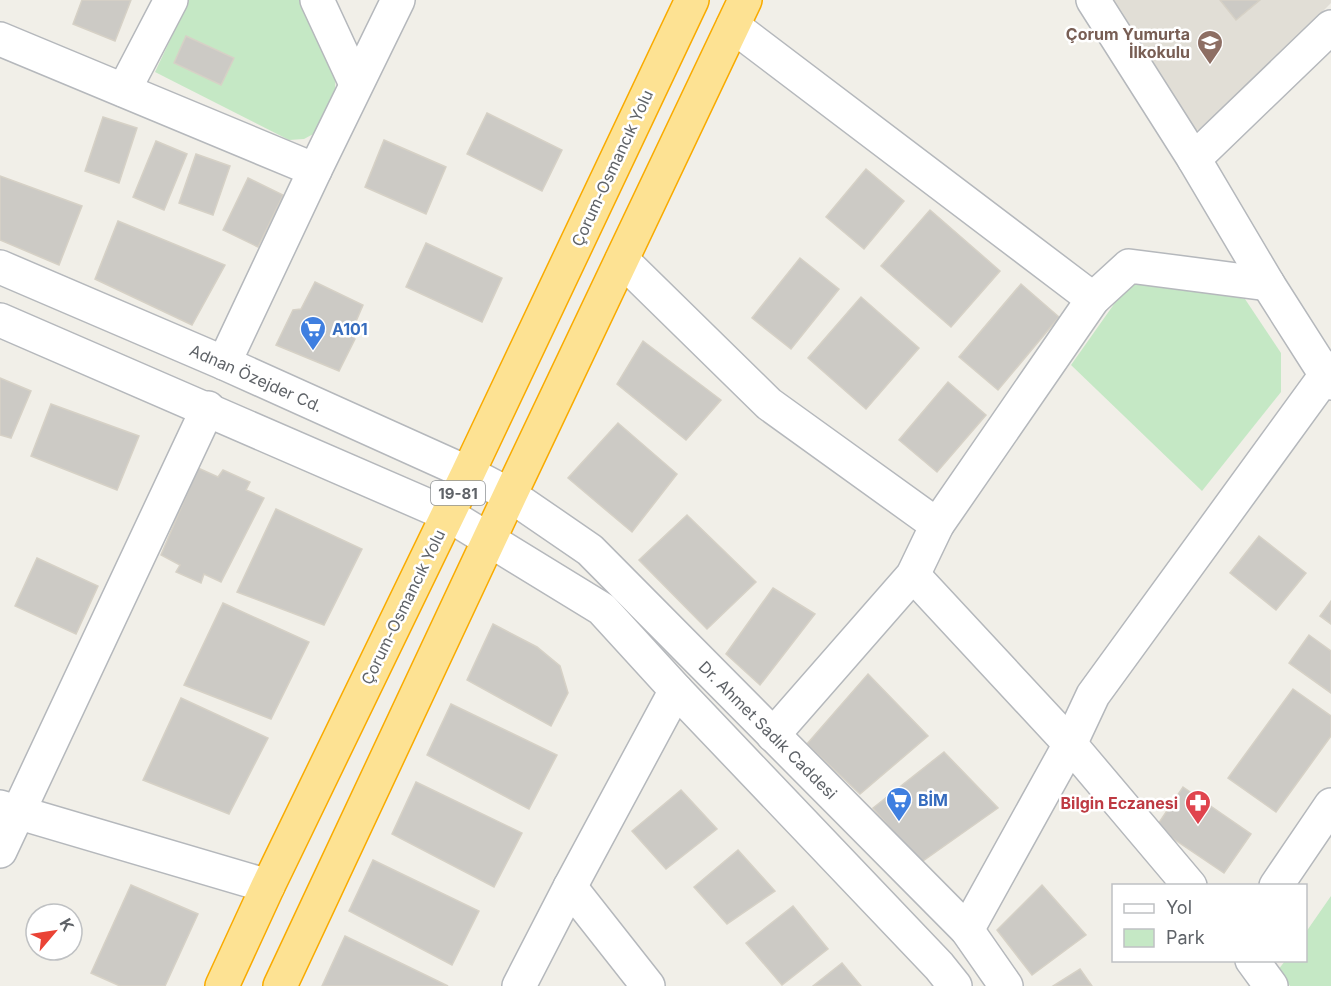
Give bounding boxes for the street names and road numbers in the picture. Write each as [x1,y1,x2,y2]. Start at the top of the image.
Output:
street label: Çorum-Osmancık Yolu [567,87,657,249]
street label: Adnan Özejder Cd. [187,340,325,416]
road number: 19-81 [431,481,485,505]
street label: Çorum-Osmancık Yolu [357,526,449,688]
street label: Dr. Ahmet Sadık Caddesi [695,657,841,803]

